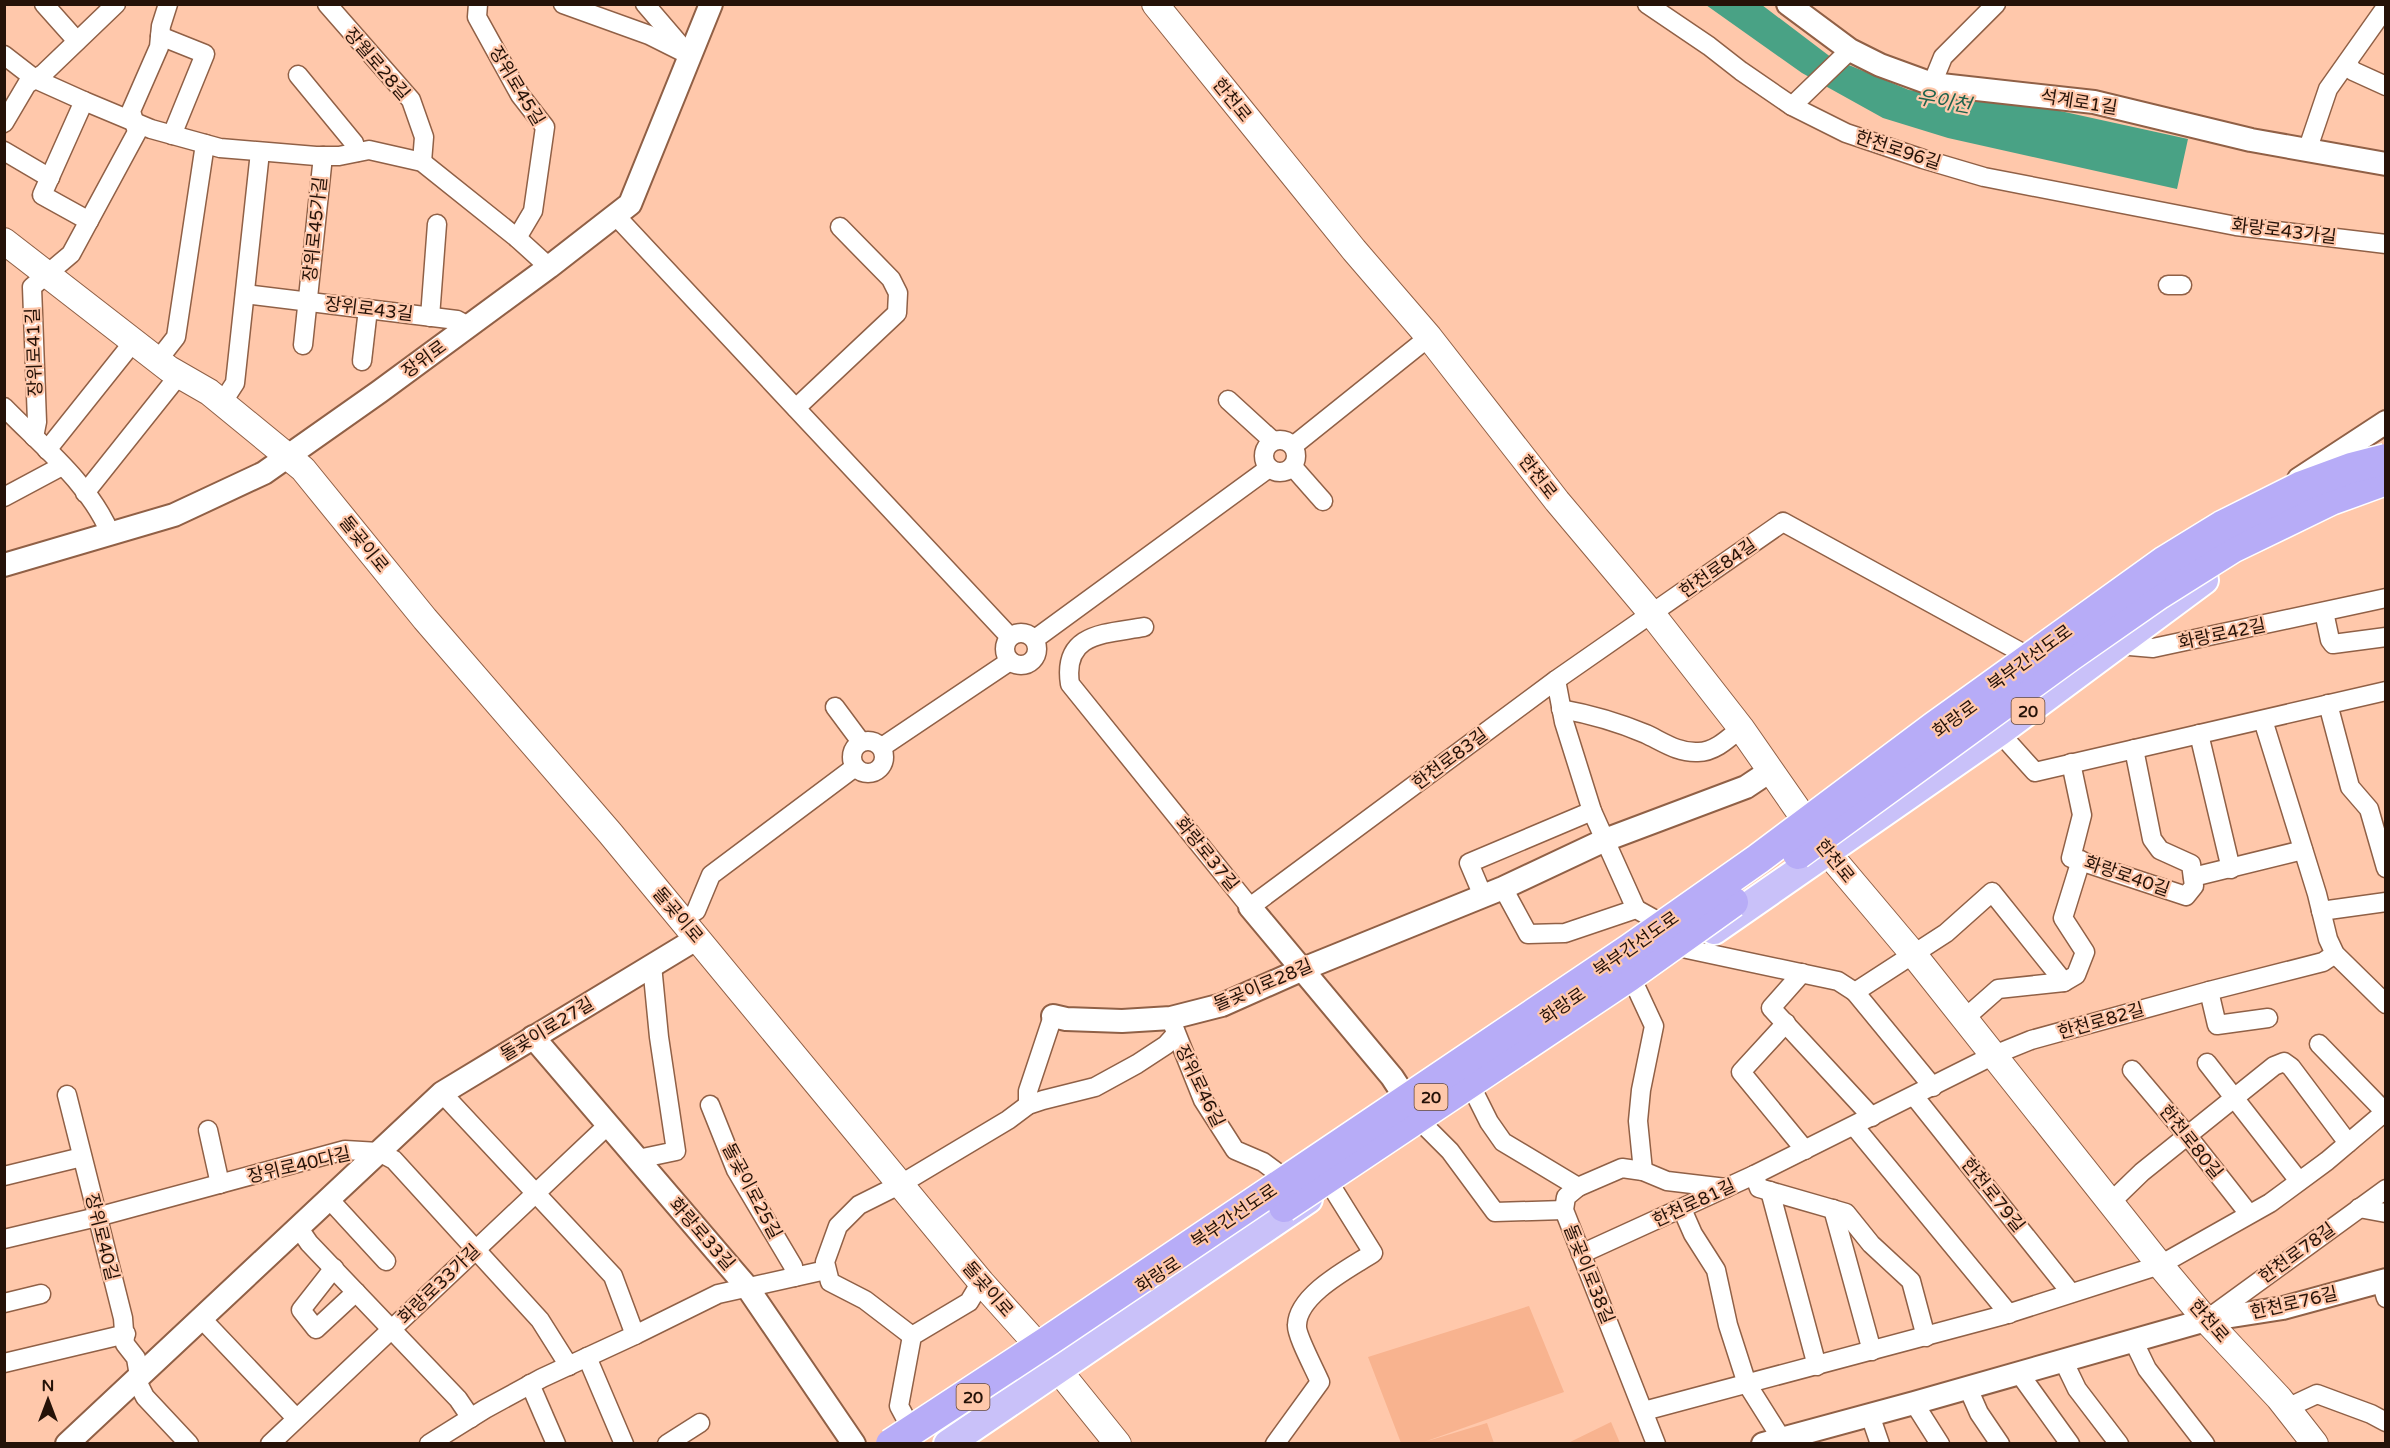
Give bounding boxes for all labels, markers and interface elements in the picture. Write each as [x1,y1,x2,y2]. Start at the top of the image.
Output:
street label: 장월로28길 [340,23,414,105]
street label: 장위로45길 [485,42,549,130]
street label: 한천로 [1208,74,1256,126]
water label: 우이천 [1915,85,1976,119]
street label: 석계로1길 [2039,85,2119,119]
street label: 한천로96길 [1852,126,1944,174]
street label: 장위로45가길 [299,175,331,283]
street label: 화랑로43가길 [2230,214,2338,248]
street label: 장위로43길 [324,293,414,325]
street label: 장위로41길 [21,307,47,397]
street label: 장위로 [397,335,451,383]
street label: 한천로 [1514,451,1562,503]
street label: 돌곶이로 [335,511,393,577]
street label: 한천로84길 [1675,534,1761,602]
street label: 화랑로42길 [2176,614,2268,654]
street label: 북부간선도로 [1983,620,2077,696]
street label: 화랑로 [1928,695,1982,743]
road number: 20 [2012,698,2044,724]
street label: 한천로83길 [1408,723,1492,795]
street label: 화랑로37길 [1170,813,1244,895]
street label: 한천로 [1811,835,1859,887]
street label: 화랑로40길 [2081,851,2173,901]
street label: 돌곶이로 [648,883,708,947]
street label: 북부간선도로 [1589,906,1683,982]
street label: 돌곶이로28길 [1210,954,1316,1016]
street label: 화랑로 [1536,983,1590,1029]
street label: 돌곶이로27길 [496,992,598,1066]
street label: 한천로82길 [2055,998,2147,1044]
street label: 장위로46길 [1171,1041,1229,1131]
road number: 20 [1414,1084,1448,1110]
street label: 한천로80길 [2154,1101,2228,1183]
street label: 돌곶이로25길 [718,1139,786,1243]
street label: 장위로40다길 [245,1142,353,1188]
street label: 한천로79길 [1956,1154,2030,1236]
street label: 한천로81길 [1649,1174,1739,1232]
street label: 북부간선도로 [1187,1179,1281,1253]
street label: 장위로40길 [81,1191,123,1283]
street label: 화랑로33길 [665,1193,739,1275]
street label: 한천로78길 [2255,1218,2339,1288]
street label: 돌곶이로38길 [1559,1221,1619,1327]
street label: 화랑로33가길 [393,1239,485,1329]
street label: 화랑로 [1131,1252,1185,1298]
street label: 돌곶이로 [958,1257,1018,1321]
street label: 한천로76길 [2248,1282,2340,1324]
street label: 한천로 [2184,1295,2234,1347]
north arrow [18,1370,78,1430]
text: N [42,1376,54,1396]
road number: 20 [956,1384,990,1410]

